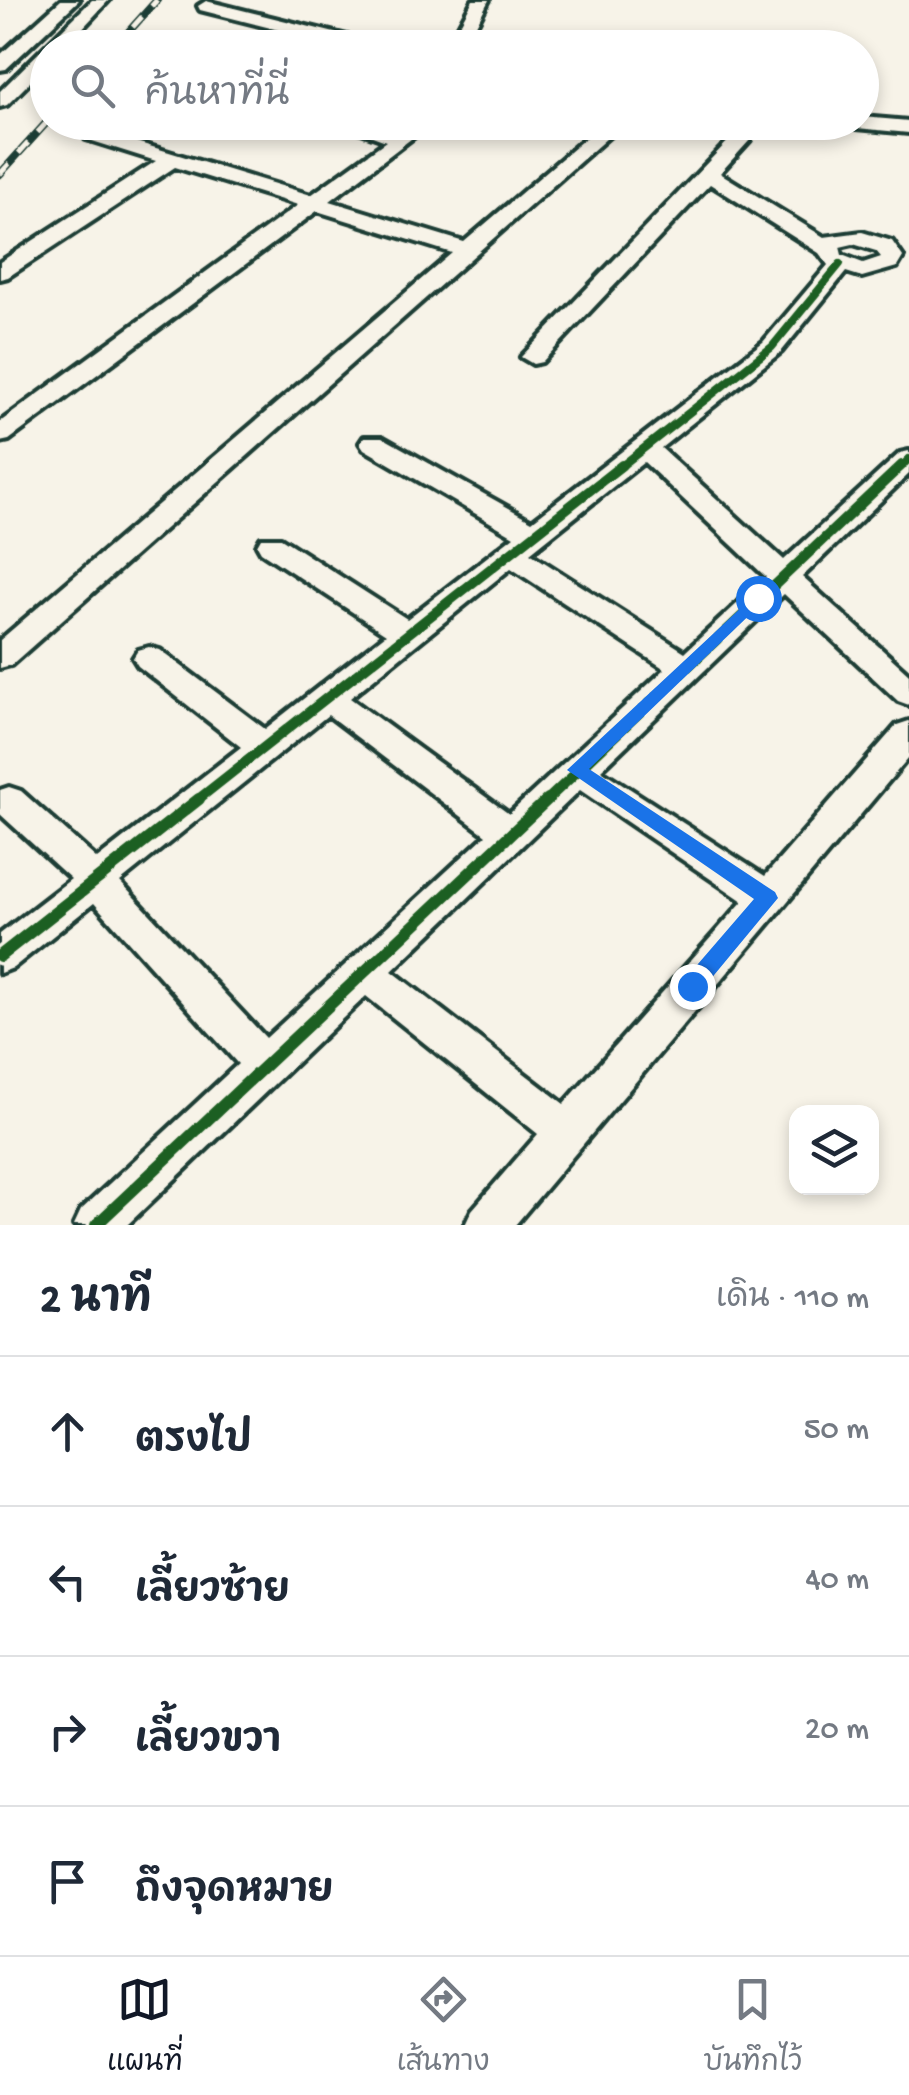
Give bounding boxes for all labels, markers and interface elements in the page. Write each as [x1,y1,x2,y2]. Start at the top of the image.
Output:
search box [30,30,879,140]
icon: search [65,58,120,113]
text: ค้นหาที่นี่ [145,75,289,119]
route start [736,576,782,622]
route end [670,964,716,1010]
map controls [789,1105,879,1195]
button: layers [789,1105,879,1195]
text: 2 นาที [40,1278,151,1327]
text: เดิน · 110 m [716,1281,869,1319]
icon: ahead [40,1404,95,1459]
text: 50 m [804,1412,869,1450]
text: ตรงไป [135,1421,252,1465]
icon: left [40,1554,95,1609]
text: 40 m [805,1562,869,1600]
text: เลี้ยวซ้าย [135,1571,290,1615]
icon: right [40,1704,95,1759]
text: 20 m [805,1712,869,1750]
text: เลี้ยวขวา [135,1721,281,1765]
icon: arrive [40,1854,95,1909]
text: ถึงจุดหมาย [135,1871,333,1915]
tab: แผนที่ [107,1972,183,2081]
tab: เส้นทาง [397,1972,489,2081]
tab: บันทึกไว้ [704,1972,802,2081]

